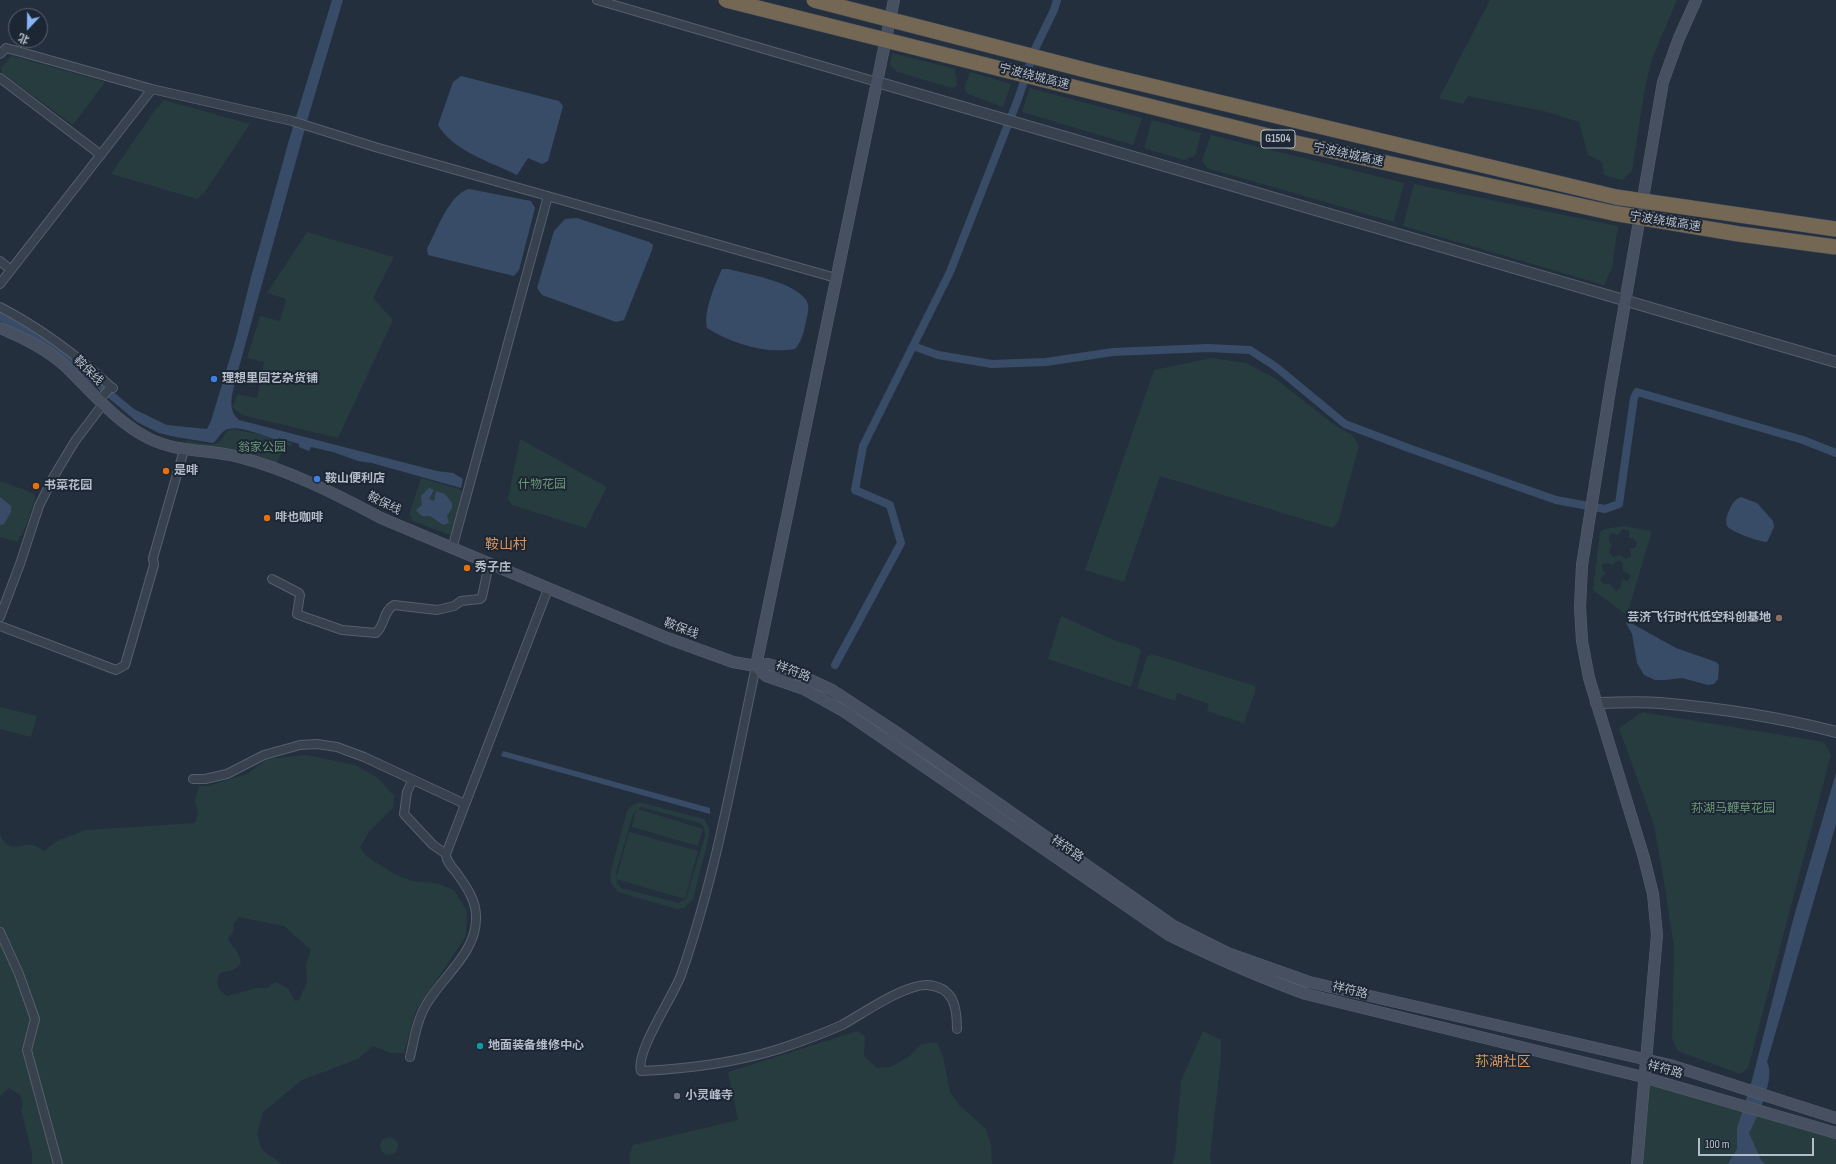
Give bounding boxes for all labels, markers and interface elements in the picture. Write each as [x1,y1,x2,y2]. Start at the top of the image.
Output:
north arrow [8,8,48,48]
text: 北 [16,31,31,47]
street label: 宁波绕城高速 [997,61,1071,93]
road number: G1504 [1261,130,1295,148]
street label: 宁波绕城高速 [1311,140,1385,170]
street label: 宁波绕城高速 [1628,209,1702,235]
street label: 鞍保线 [70,353,106,389]
place label: 理想里园艺杂货铺 [222,372,318,386]
marker: 理想里园艺杂货铺 [209,374,219,384]
park label: 翁家公园 [238,441,286,455]
place label: 是啡 [174,464,198,478]
marker: 是啡 [161,466,171,476]
place label: 鞍山便利店 [325,472,385,486]
marker: 鞍山便利店 [312,474,322,484]
park label: 什物花园 [518,478,566,492]
place label: 书菜花园 [44,479,92,493]
marker: 书菜花园 [31,481,41,491]
street label: 鞍保线 [365,490,403,518]
place label: 啡也咖啡 [275,511,323,525]
marker: 啡也咖啡 [262,513,272,523]
district label: 鞍山村 [485,537,527,553]
place label: 秀子庄 [475,561,511,575]
marker: 秀子庄 [462,563,472,573]
place label: 芸济飞行时代低空科创基地 [1627,611,1771,625]
marker: 芸济飞行时代低空科创基地 [1774,613,1784,623]
street label: 鞍保线 [662,616,700,642]
street label: 祥符路 [774,659,812,685]
park label: 荪湖马鞭草花园 [1691,802,1775,816]
street label: 祥符路 [1048,833,1086,865]
street label: 祥符路 [1331,980,1369,1002]
place label: 地面装备维修中心 [488,1039,584,1053]
marker: 地面装备维修中心 [475,1041,485,1051]
district label: 荪湖社区 [1475,1054,1531,1070]
street label: 祥符路 [1646,1058,1684,1082]
place label: 小灵峰寺 [685,1089,733,1103]
marker: 小灵峰寺 [672,1091,682,1101]
scale bar [1700,1130,1816,1156]
text: 100 m [1705,1137,1730,1152]

